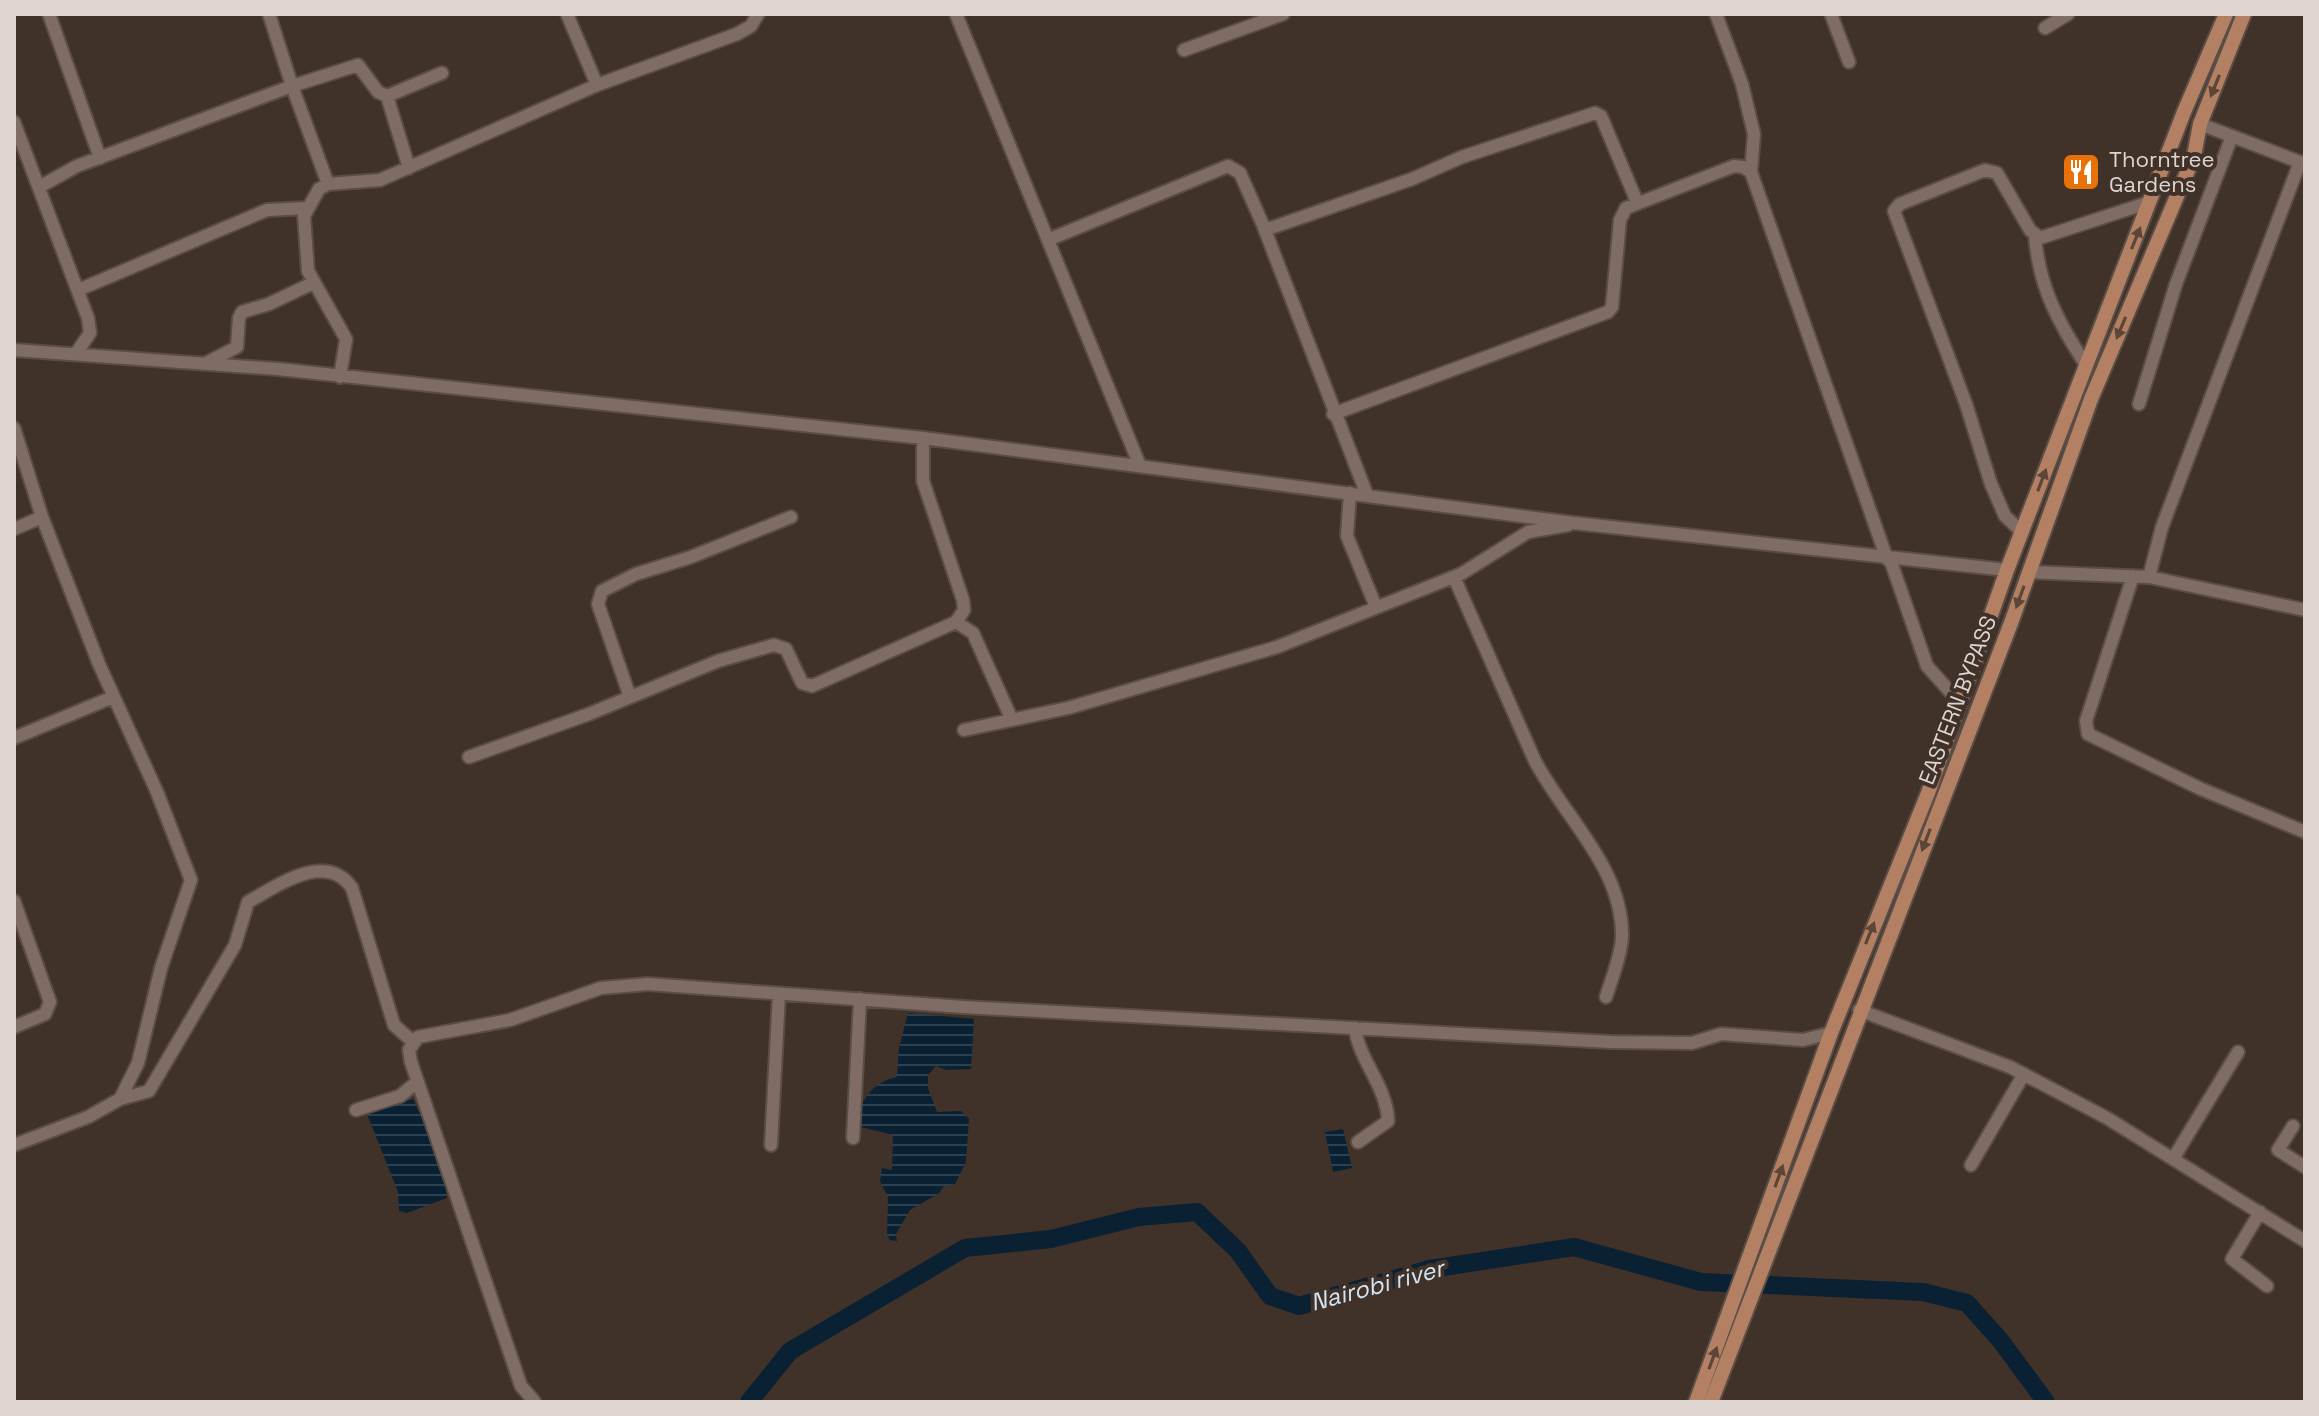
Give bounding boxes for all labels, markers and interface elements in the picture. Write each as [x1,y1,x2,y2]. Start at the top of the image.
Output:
one-way arrow [2208,74,2221,98]
place label: Thorntree Gardens [2109,145,2215,198]
restaurant icon: Thorntree Gardens [2060,151,2102,193]
one-way arrow [2130,226,2143,250]
one-way arrow [2114,316,2127,340]
one-way arrow [2036,468,2049,492]
one-way arrow [2013,586,2025,610]
street label: EASTERN BYPASS [1912,612,2002,788]
one-way arrow [1919,828,1932,852]
one-way arrow [1864,921,1877,945]
one-way arrow [1773,1164,1786,1188]
water label: Nairobi river [1307,1252,1450,1318]
one-way arrow [1707,1346,1720,1370]

